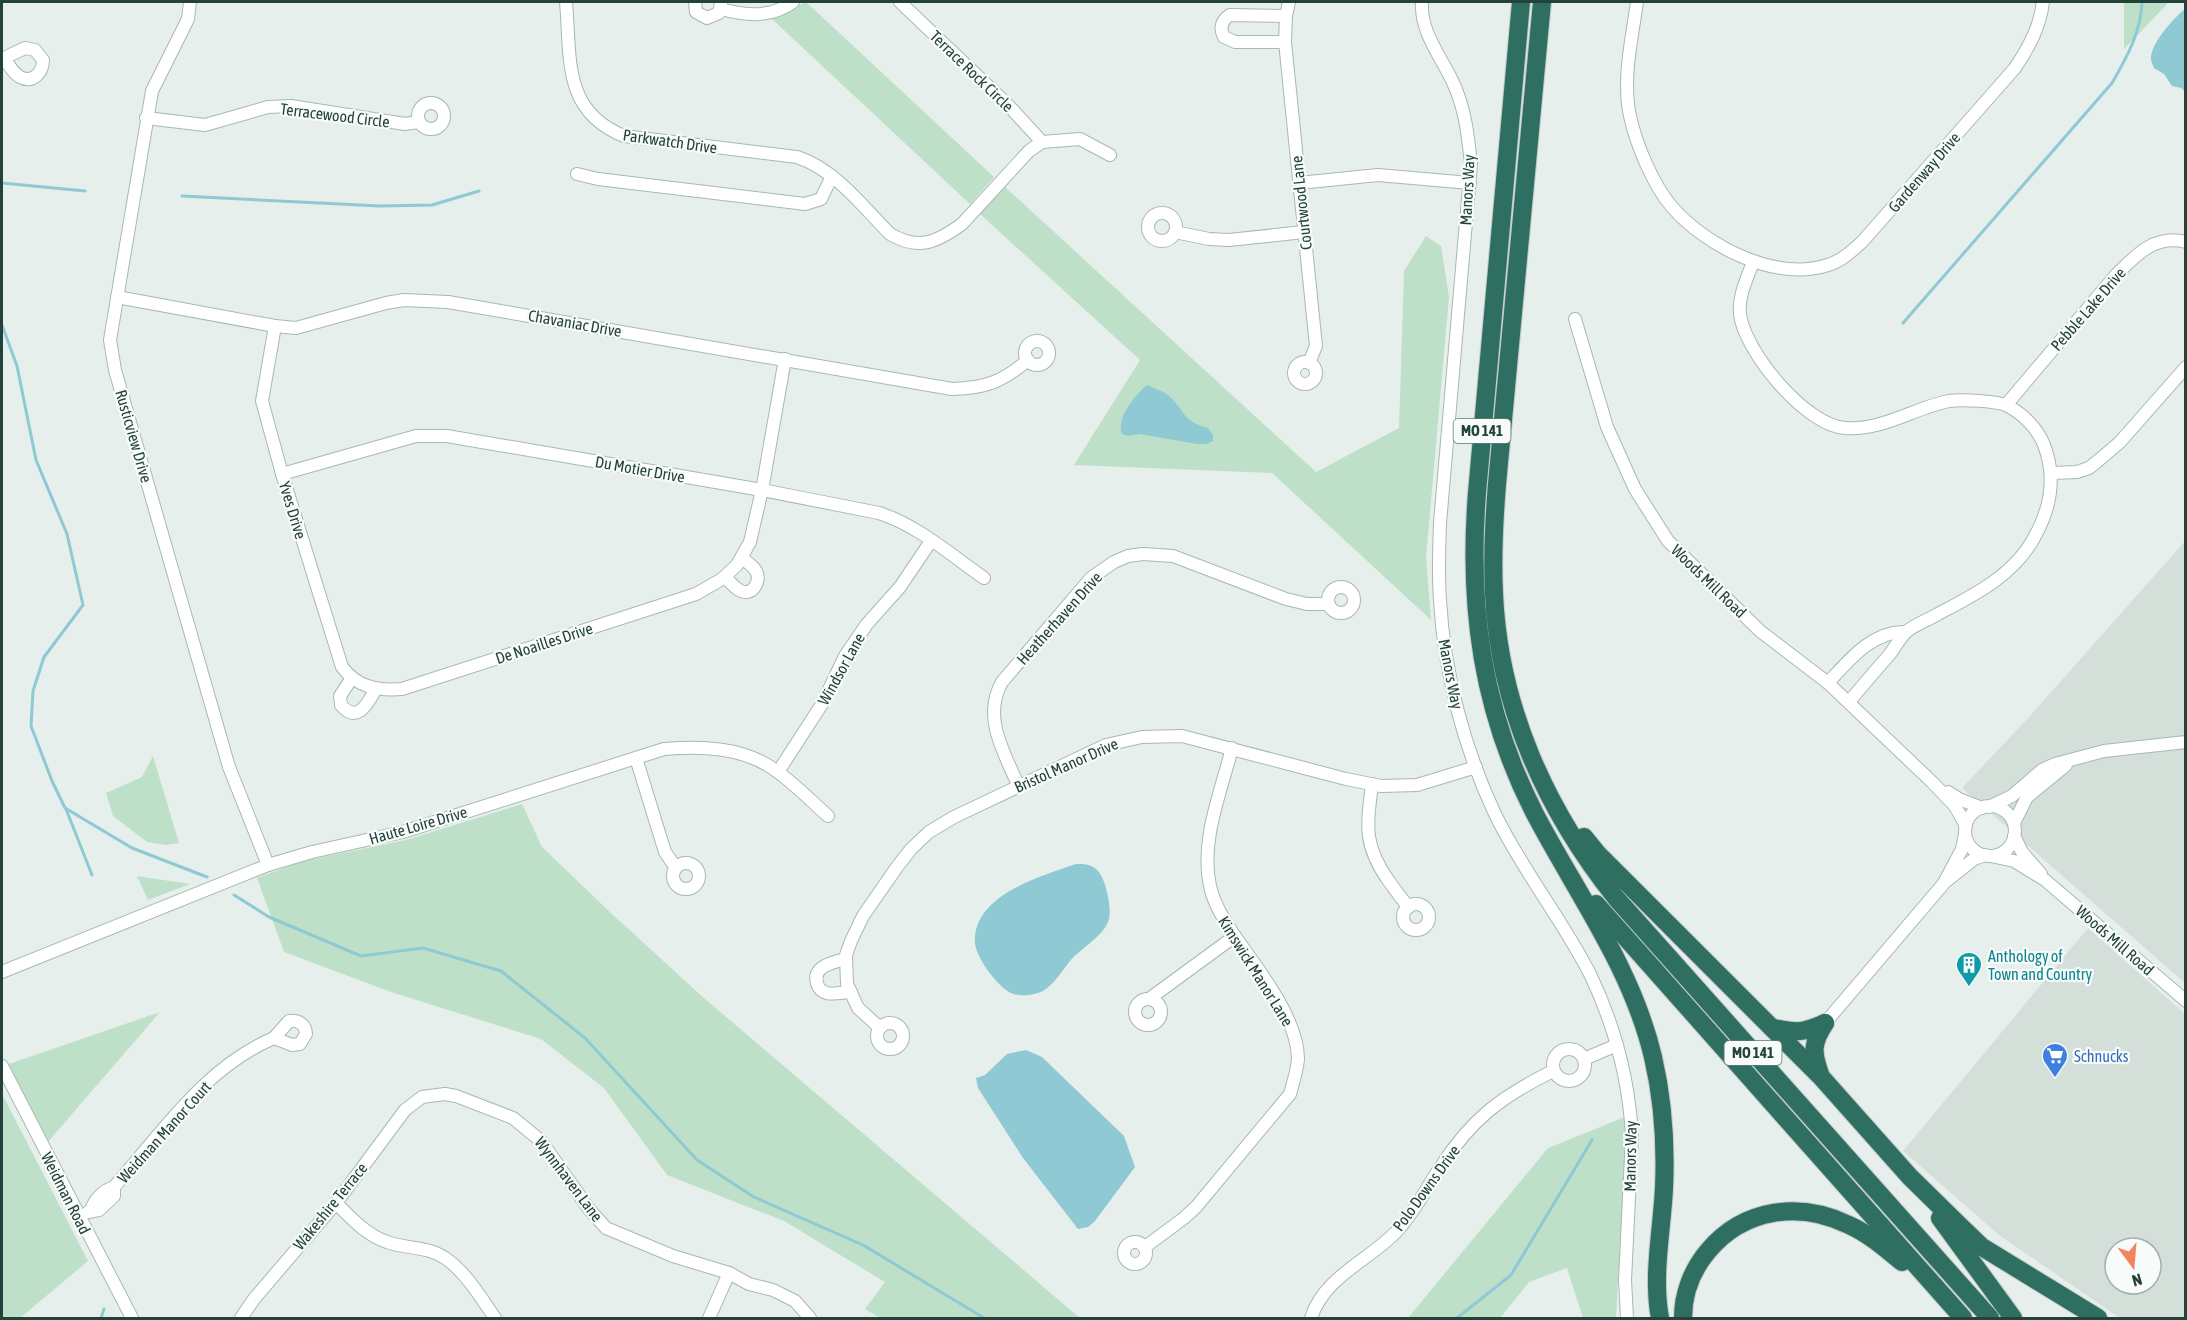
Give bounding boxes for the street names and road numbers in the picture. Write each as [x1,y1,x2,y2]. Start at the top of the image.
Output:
street label: Terrace Rock Circle [927,27,1017,115]
street label: Terracewood Circle [279,99,391,131]
street label: Parkwatch Drive [622,125,718,157]
street label: Gardenway Drive [1884,128,1964,216]
street label: Manors Way [1456,154,1479,226]
street label: Courtwood Lane [1287,155,1315,251]
street label: Pebble Lake Drive [2047,264,2129,354]
street label: Chavaniac Drive [527,306,623,340]
street label: Rusticview Drive [112,387,156,485]
road number: MO 141 [1454,419,1510,443]
street label: Du Motier Drive [594,452,686,486]
street label: Yves Drive [276,479,310,541]
street label: Woods Mill Road [1668,541,1750,621]
street label: Heatherhaven Drive [1013,568,1105,668]
street label: De Noailles Drive [493,619,595,667]
street label: Windsor Lane [814,630,868,708]
street label: Manors Way [1434,637,1467,711]
street label: Bristol Manor Drive [1011,734,1121,796]
street label: Haute Loire Drive [367,802,469,848]
street label: Woods Mill Road [2072,901,2158,979]
street label: Kimswick Manor Lane [1215,913,1297,1029]
road number: MO 141 [1724,1041,1782,1065]
street label: Weidman Manor Court [114,1077,215,1187]
street label: Manors Way [1620,1120,1641,1192]
street label: Wynnhaven Lane [531,1133,607,1225]
street label: Polo Downs Drive [1389,1142,1463,1234]
street label: Weidman Road [38,1149,94,1237]
street label: Wakeshire Terrace [289,1159,371,1253]

